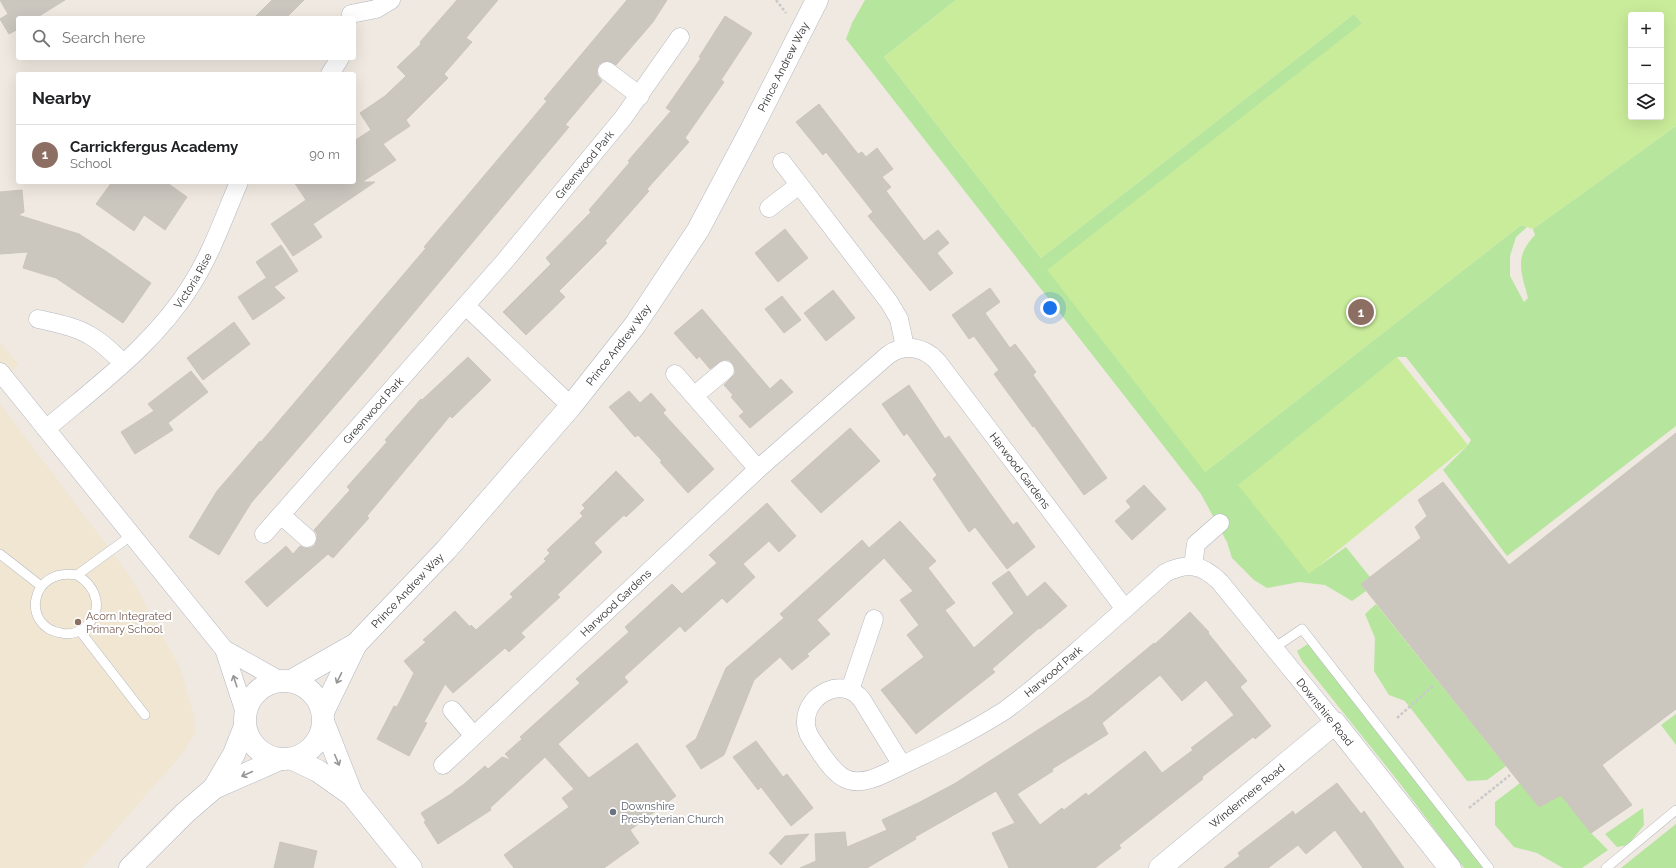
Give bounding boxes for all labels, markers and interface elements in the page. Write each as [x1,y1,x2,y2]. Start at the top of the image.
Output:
map controls [1628,12,1664,120]
button: + [1628,12,1664,48]
search box [16,16,356,60]
street label: Prince Andrew Way [755,20,812,114]
icon: search [30,27,52,49]
text: Search here [62,29,145,47]
button: − [1628,48,1664,84]
button: layers [1628,84,1664,120]
text: Nearby [32,88,91,108]
street label: Greenwood Park [553,128,617,202]
text: Carrickfergus Academy [70,138,238,156]
text: 1 [42,147,48,162]
text: 90 m [309,147,340,162]
text: School [70,156,112,171]
street label: Victoria Rise [171,251,215,311]
pin: 1 [1348,297,1374,327]
your location [1040,298,1060,318]
street label: Prince Andrew Way [584,302,654,388]
street label: Greenwood Park [341,374,407,447]
street label: Harwood Gardens [987,430,1053,512]
street label: Prince Andrew Way [369,550,447,631]
street label: Harwood Gardens [578,567,654,639]
place label: Acorn Integrated Primary School [86,610,172,636]
marker: Acorn Integrated Primary School [73,617,83,627]
street label: Harwood Park [1022,643,1085,700]
one-way arrow [335,671,342,683]
one-way arrow [230,675,238,687]
street label: Downshire Road [1293,676,1356,749]
one-way arrow [334,753,342,765]
street label: Windermere Road [1207,761,1288,831]
one-way arrow [242,771,254,778]
place label: Downshire Presbyterian Church [621,800,724,826]
marker: Downshire Presbyterian Church [608,807,618,817]

